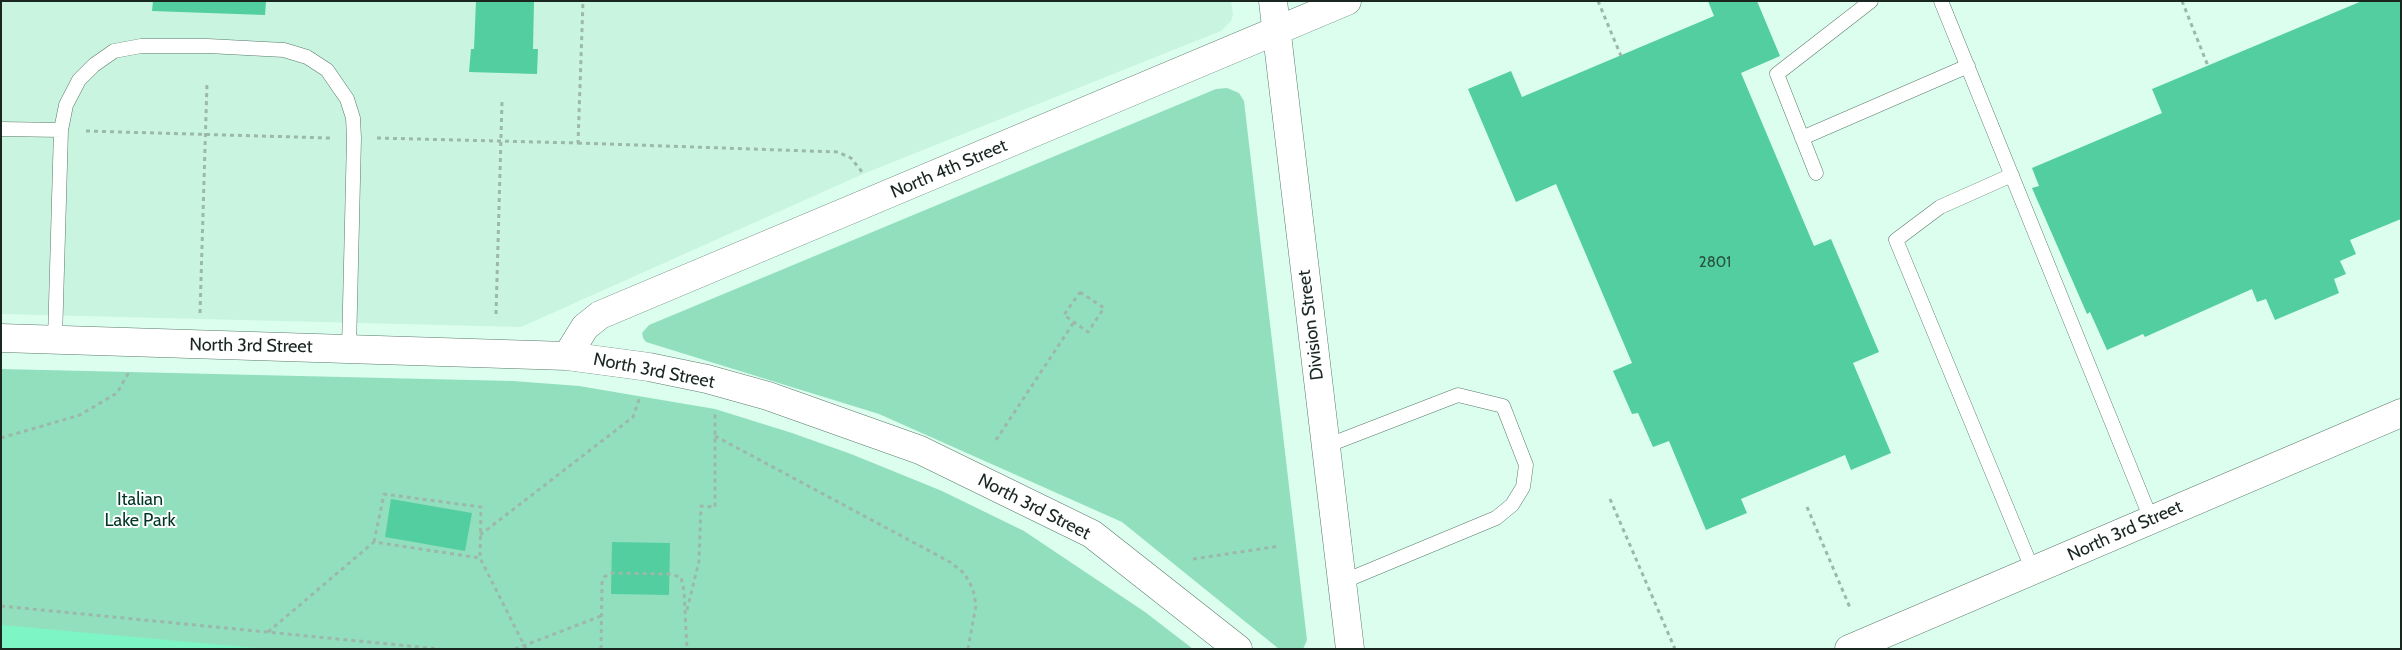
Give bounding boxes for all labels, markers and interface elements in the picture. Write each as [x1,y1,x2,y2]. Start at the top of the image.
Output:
street label: North 4th Street [888,135,1010,203]
house number: 2801 [1699,254,1731,272]
street label: Division Street [1294,269,1328,381]
street label: North 3rd Street [189,334,313,358]
street label: North 3rd Street [591,349,717,393]
street label: North 3rd Street [974,469,1094,545]
park label: Italian Lake Park [104,489,176,532]
street label: North 3rd Street [2064,496,2186,566]

